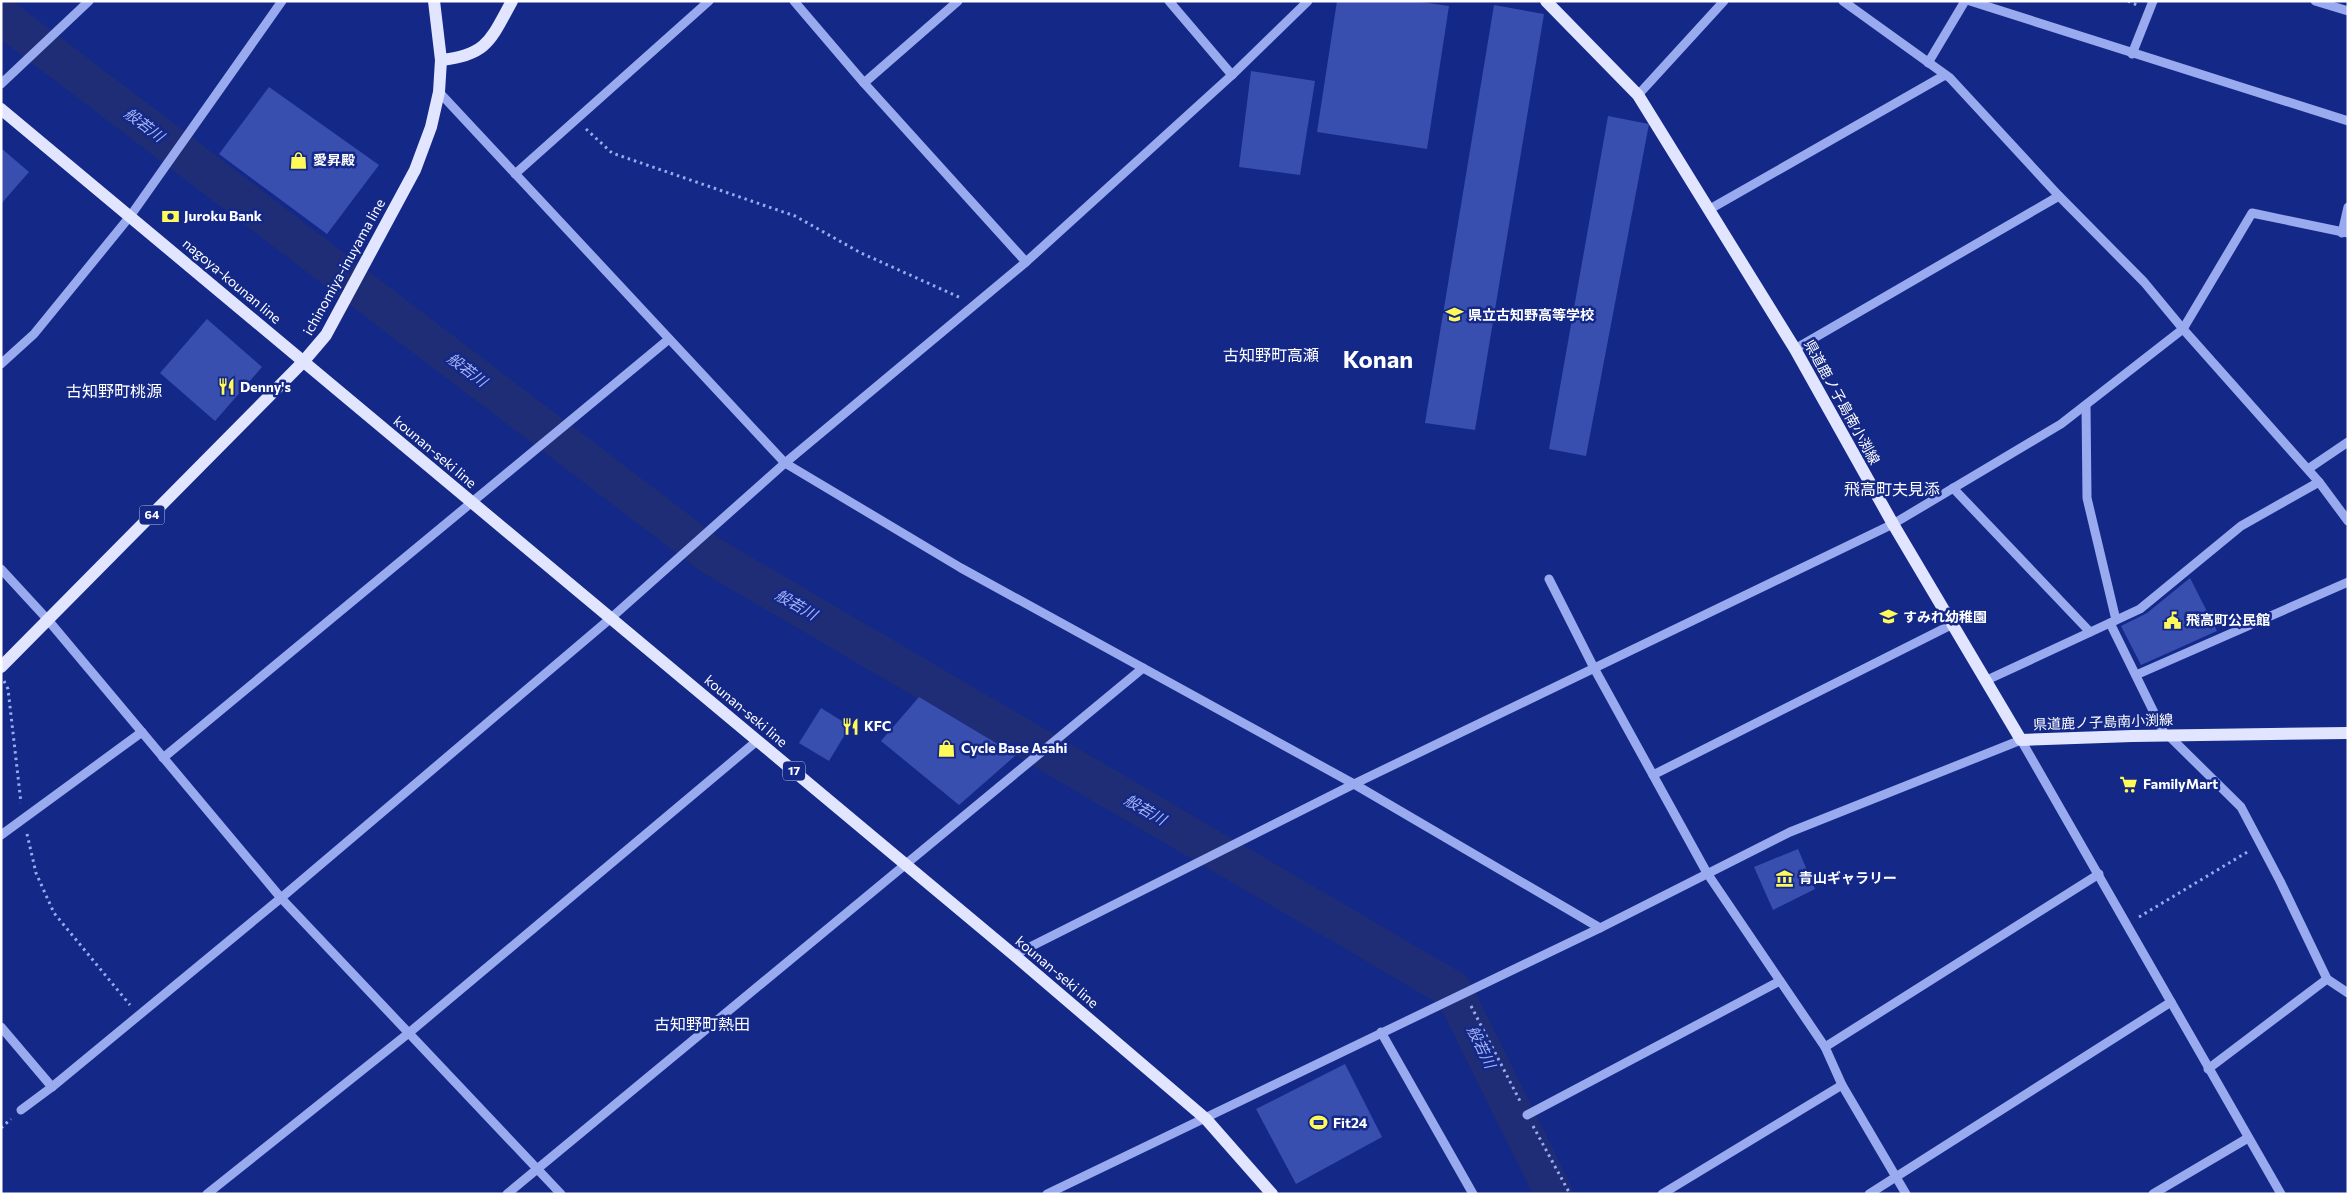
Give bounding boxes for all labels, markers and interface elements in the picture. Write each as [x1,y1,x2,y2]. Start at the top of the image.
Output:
water label: 般若川 [121,103,170,146]
shop icon: 愛昇殿 [289,150,309,170]
place label: 愛昇殿 [313,151,355,168]
street label: ichinomiya-inuyama line [299,196,388,338]
bank icon: Juroku Bank [160,206,180,226]
place label: Juroku Bank [184,207,262,224]
street label: nagoya-kounan line [180,234,285,327]
school or university icon: 県立古知野高等学校 [1444,305,1464,325]
place label: 県立古知野高等学校 [1468,306,1594,323]
street label: 県道鹿ノ子島南小渕線 [1801,336,1884,467]
district label: Konan [1343,344,1413,373]
district label: 古知野町高瀬 [1223,345,1319,364]
water label: 般若川 [444,348,493,391]
restaurant icon: Denny's [216,377,236,397]
place label: Denny's [240,378,292,395]
district label: 古知野町桃源 [66,381,162,400]
street label: kounan-seki line [390,412,480,491]
district label: 飛高町夫見添 [1844,479,1940,498]
road number: 64 [140,506,164,524]
water label: 般若川 [773,585,822,624]
school or university icon: すみれ幼稚園 [1879,607,1899,627]
place label: すみれ幼稚園 [1903,608,1987,625]
public building icon: 飛高町公民館 [2162,610,2182,630]
place label: 飛高町公民館 [2186,611,2270,628]
street label: kounan-seki line [701,671,791,750]
street label: 県道鹿ノ子島南小渕線 [2033,711,2173,732]
restaurant icon: KFC [840,716,860,736]
place label: KFC [864,717,891,734]
shop icon: Cycle Base Asahi [937,738,957,758]
place label: Cycle Base Asahi [961,739,1068,756]
road number: 17 [783,761,805,780]
supermarket icon: FamilyMart [2119,774,2139,794]
place label: FamilyMart [2143,775,2218,792]
water label: 般若川 [1122,790,1171,829]
museum icon: 青山ギャラリー [1775,868,1795,888]
place label: 青山ギャラリー [1799,869,1897,886]
street label: kounan-seki line [1012,932,1102,1011]
district label: 古知野町熱田 [654,1014,750,1033]
water label: 般若川 [1464,1022,1501,1073]
sports icon: Fit24 [1309,1113,1329,1133]
place label: Fit24 [1333,1114,1368,1131]

